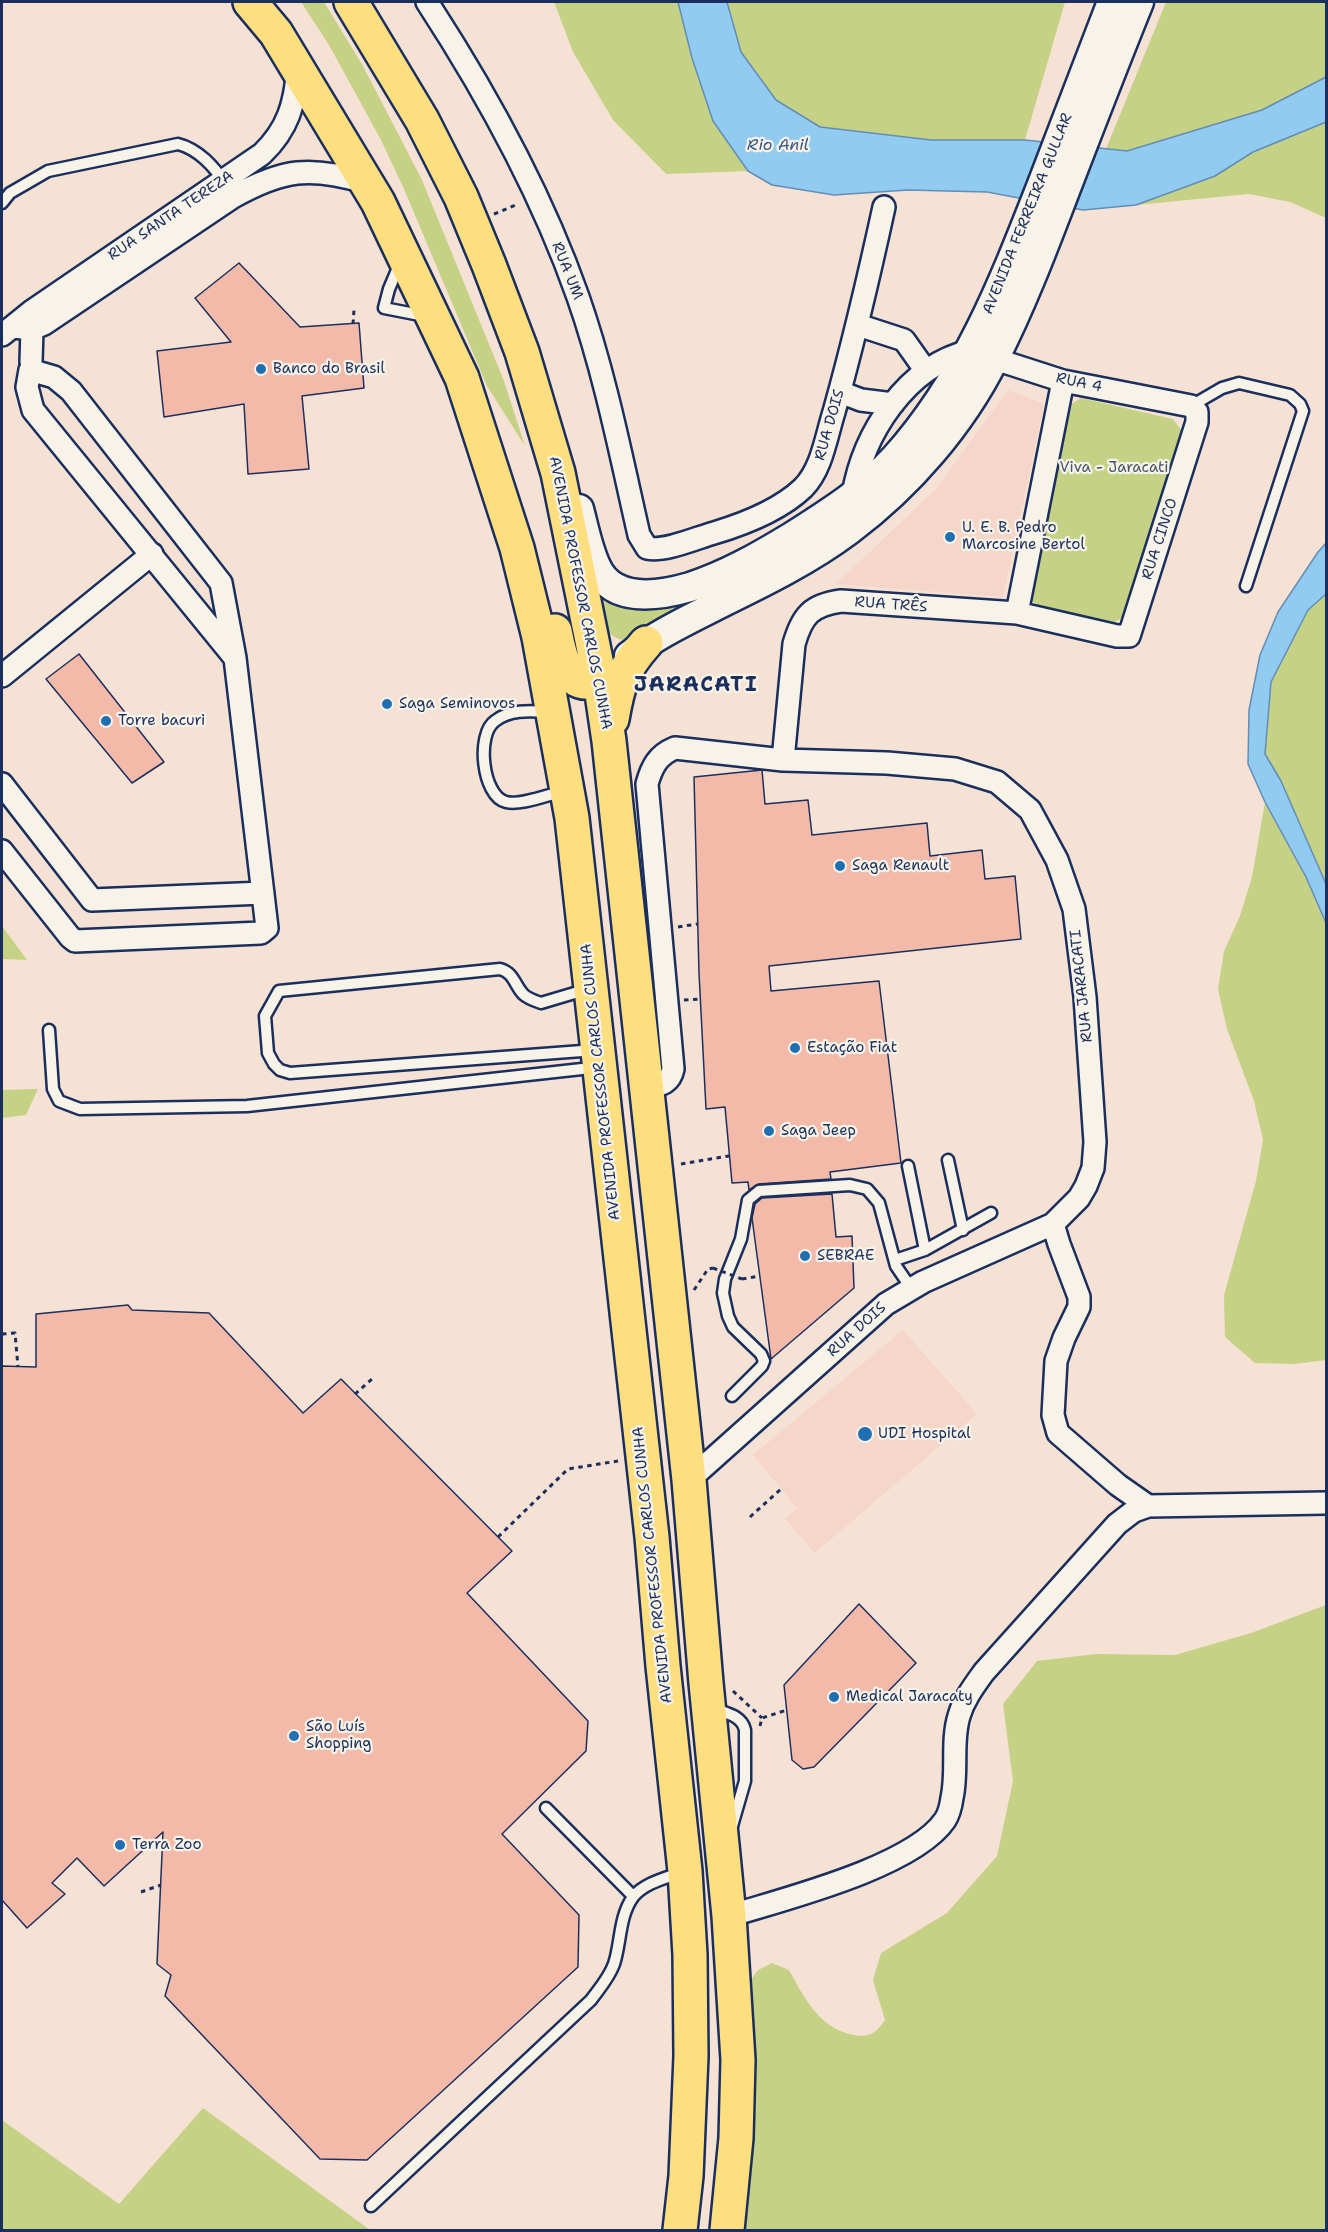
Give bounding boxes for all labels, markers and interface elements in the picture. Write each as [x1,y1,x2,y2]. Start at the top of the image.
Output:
street label: AVENIDA FERREIRA GULLAR [979,111,1077,317]
water label: Rio Anil [747,136,809,156]
street label: RUA SANTA TEREZA [105,167,237,265]
street label: RUA UM [547,239,587,303]
place label: Banco do Brasil [273,360,385,378]
marker: Banco do Brasil [254,362,268,376]
street label: RUA 4 [1054,369,1104,397]
street label: RUA DOIS [811,387,849,463]
street label: AVENIDA PROFESSOR CARLOS CUNHA [545,455,615,731]
park label: Viva - Jaracati [1059,459,1169,477]
street label: RUA CINCO [1138,496,1182,582]
place label: U. E. B. Pedro Marcosine Bertol [962,519,1085,554]
marker: U. E. B. Pedro Marcosine Bertol [943,530,957,544]
street label: RUA TRÊS [854,593,928,617]
district label: JARACATI [634,673,758,699]
place label: Saga Seminovos [399,695,515,713]
marker: Saga Seminovos [380,697,394,711]
place label: Torre bacuri [118,712,205,730]
marker: Torre bacuri [99,714,113,728]
place label: Saga Renault [852,857,949,875]
marker: Saga Renault [833,859,847,873]
street label: RUA JARACATI [1067,929,1097,1043]
street label: AVENIDA PROFESSOR CARLOS CUNHA [578,943,624,1221]
place label: Estação Fiat [807,1039,897,1057]
marker: Estação Fiat [788,1041,802,1055]
place label: Saga Jeep [781,1122,856,1140]
marker: Saga Jeep [762,1124,776,1138]
place label: SEBRAE [817,1247,874,1265]
marker: SEBRAE [798,1249,812,1263]
street label: RUA DOIS [824,1299,890,1361]
marker: UDI Hospital [856,1425,874,1443]
place label: UDI Hospital [878,1425,971,1443]
street label: AVENIDA PROFESSOR CARLOS CUNHA [630,1426,676,1704]
place label: Medical Jaracaty [846,1688,973,1706]
marker: Medical Jaracaty [827,1690,841,1704]
place label: São Luís Shopping [306,1718,372,1753]
marker: São Luís Shopping [287,1729,301,1743]
place label: Terra Zoo [132,1836,201,1854]
marker: Terra Zoo [113,1838,127,1852]

